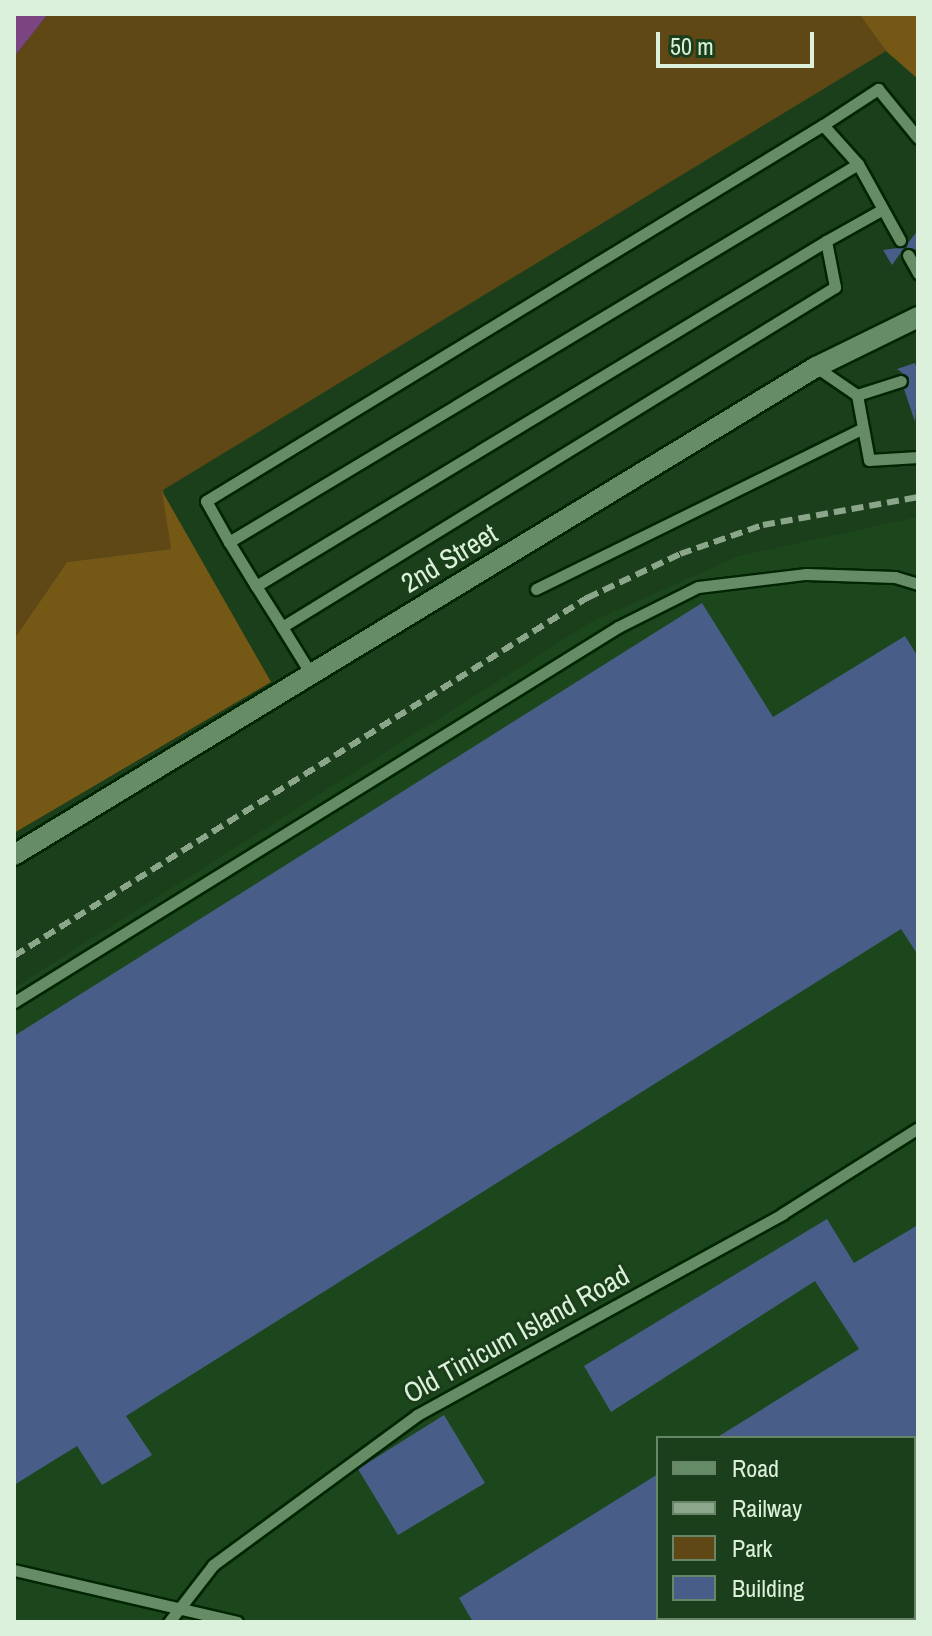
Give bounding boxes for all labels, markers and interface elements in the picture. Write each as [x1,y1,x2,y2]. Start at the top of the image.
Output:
scale bar [660,16,818,66]
text: 50 m [670,30,714,62]
street label: 2nd Street [395,516,503,600]
street label: Old Tinicum Island Road [397,1258,635,1410]
legend [656,1436,916,1620]
text: Road [732,1452,779,1484]
text: Railway [732,1492,802,1524]
text: Park [732,1532,772,1564]
text: Building [732,1572,804,1604]

